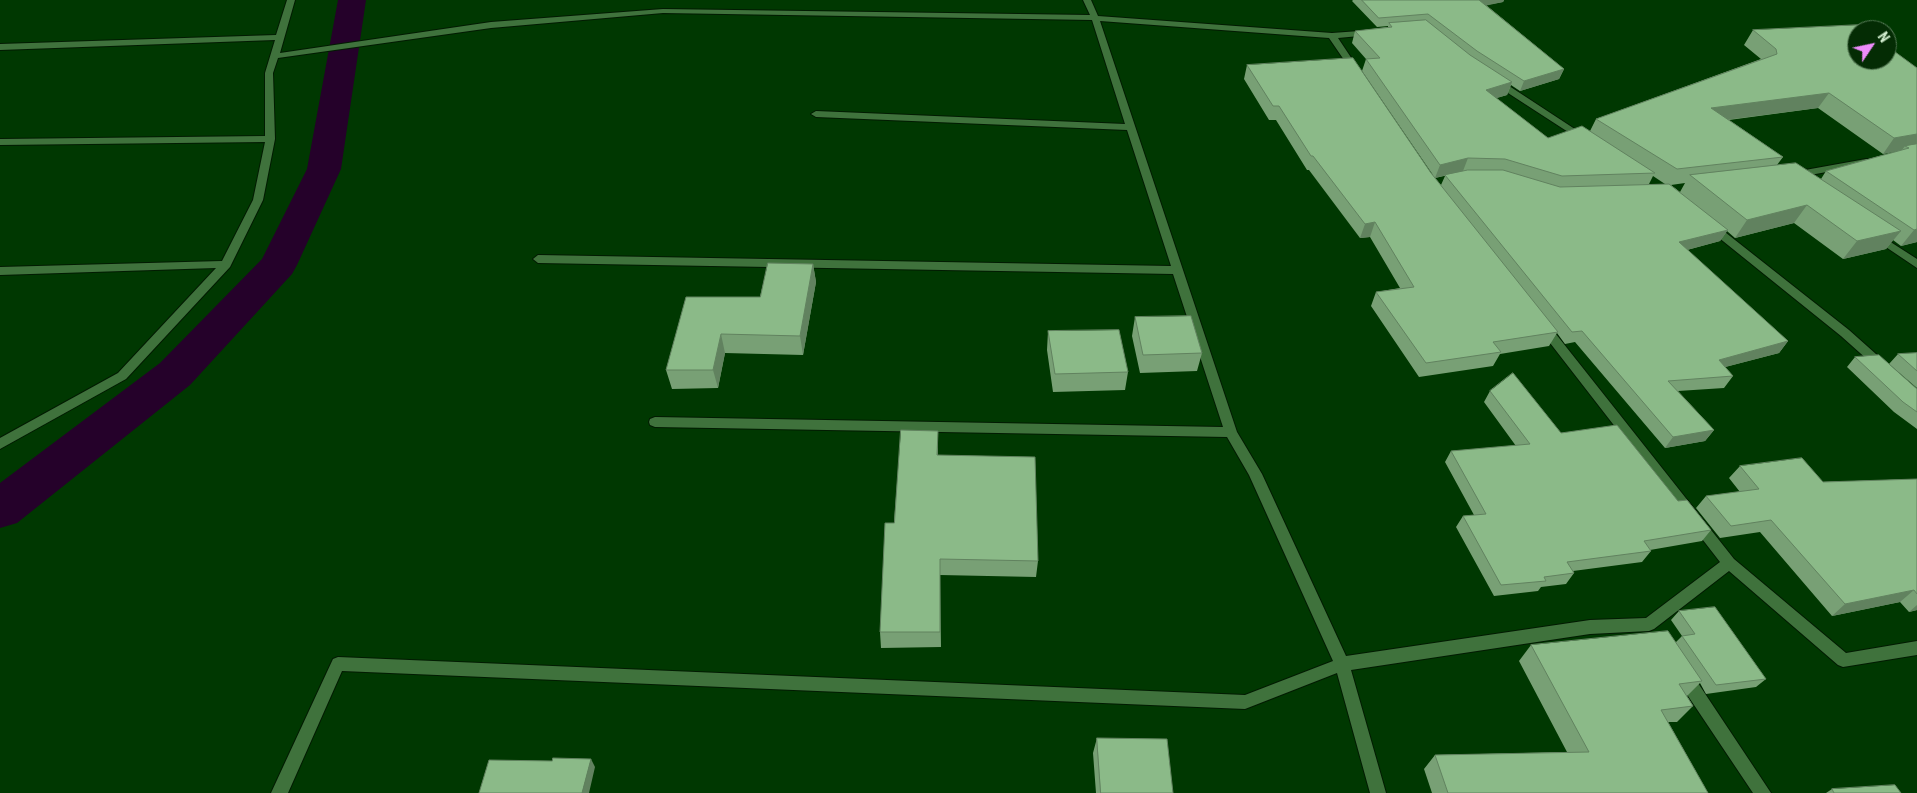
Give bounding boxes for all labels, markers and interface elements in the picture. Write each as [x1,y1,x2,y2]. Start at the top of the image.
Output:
north arrow [1847,20,1897,70]
text: N [1875,29,1893,45]

